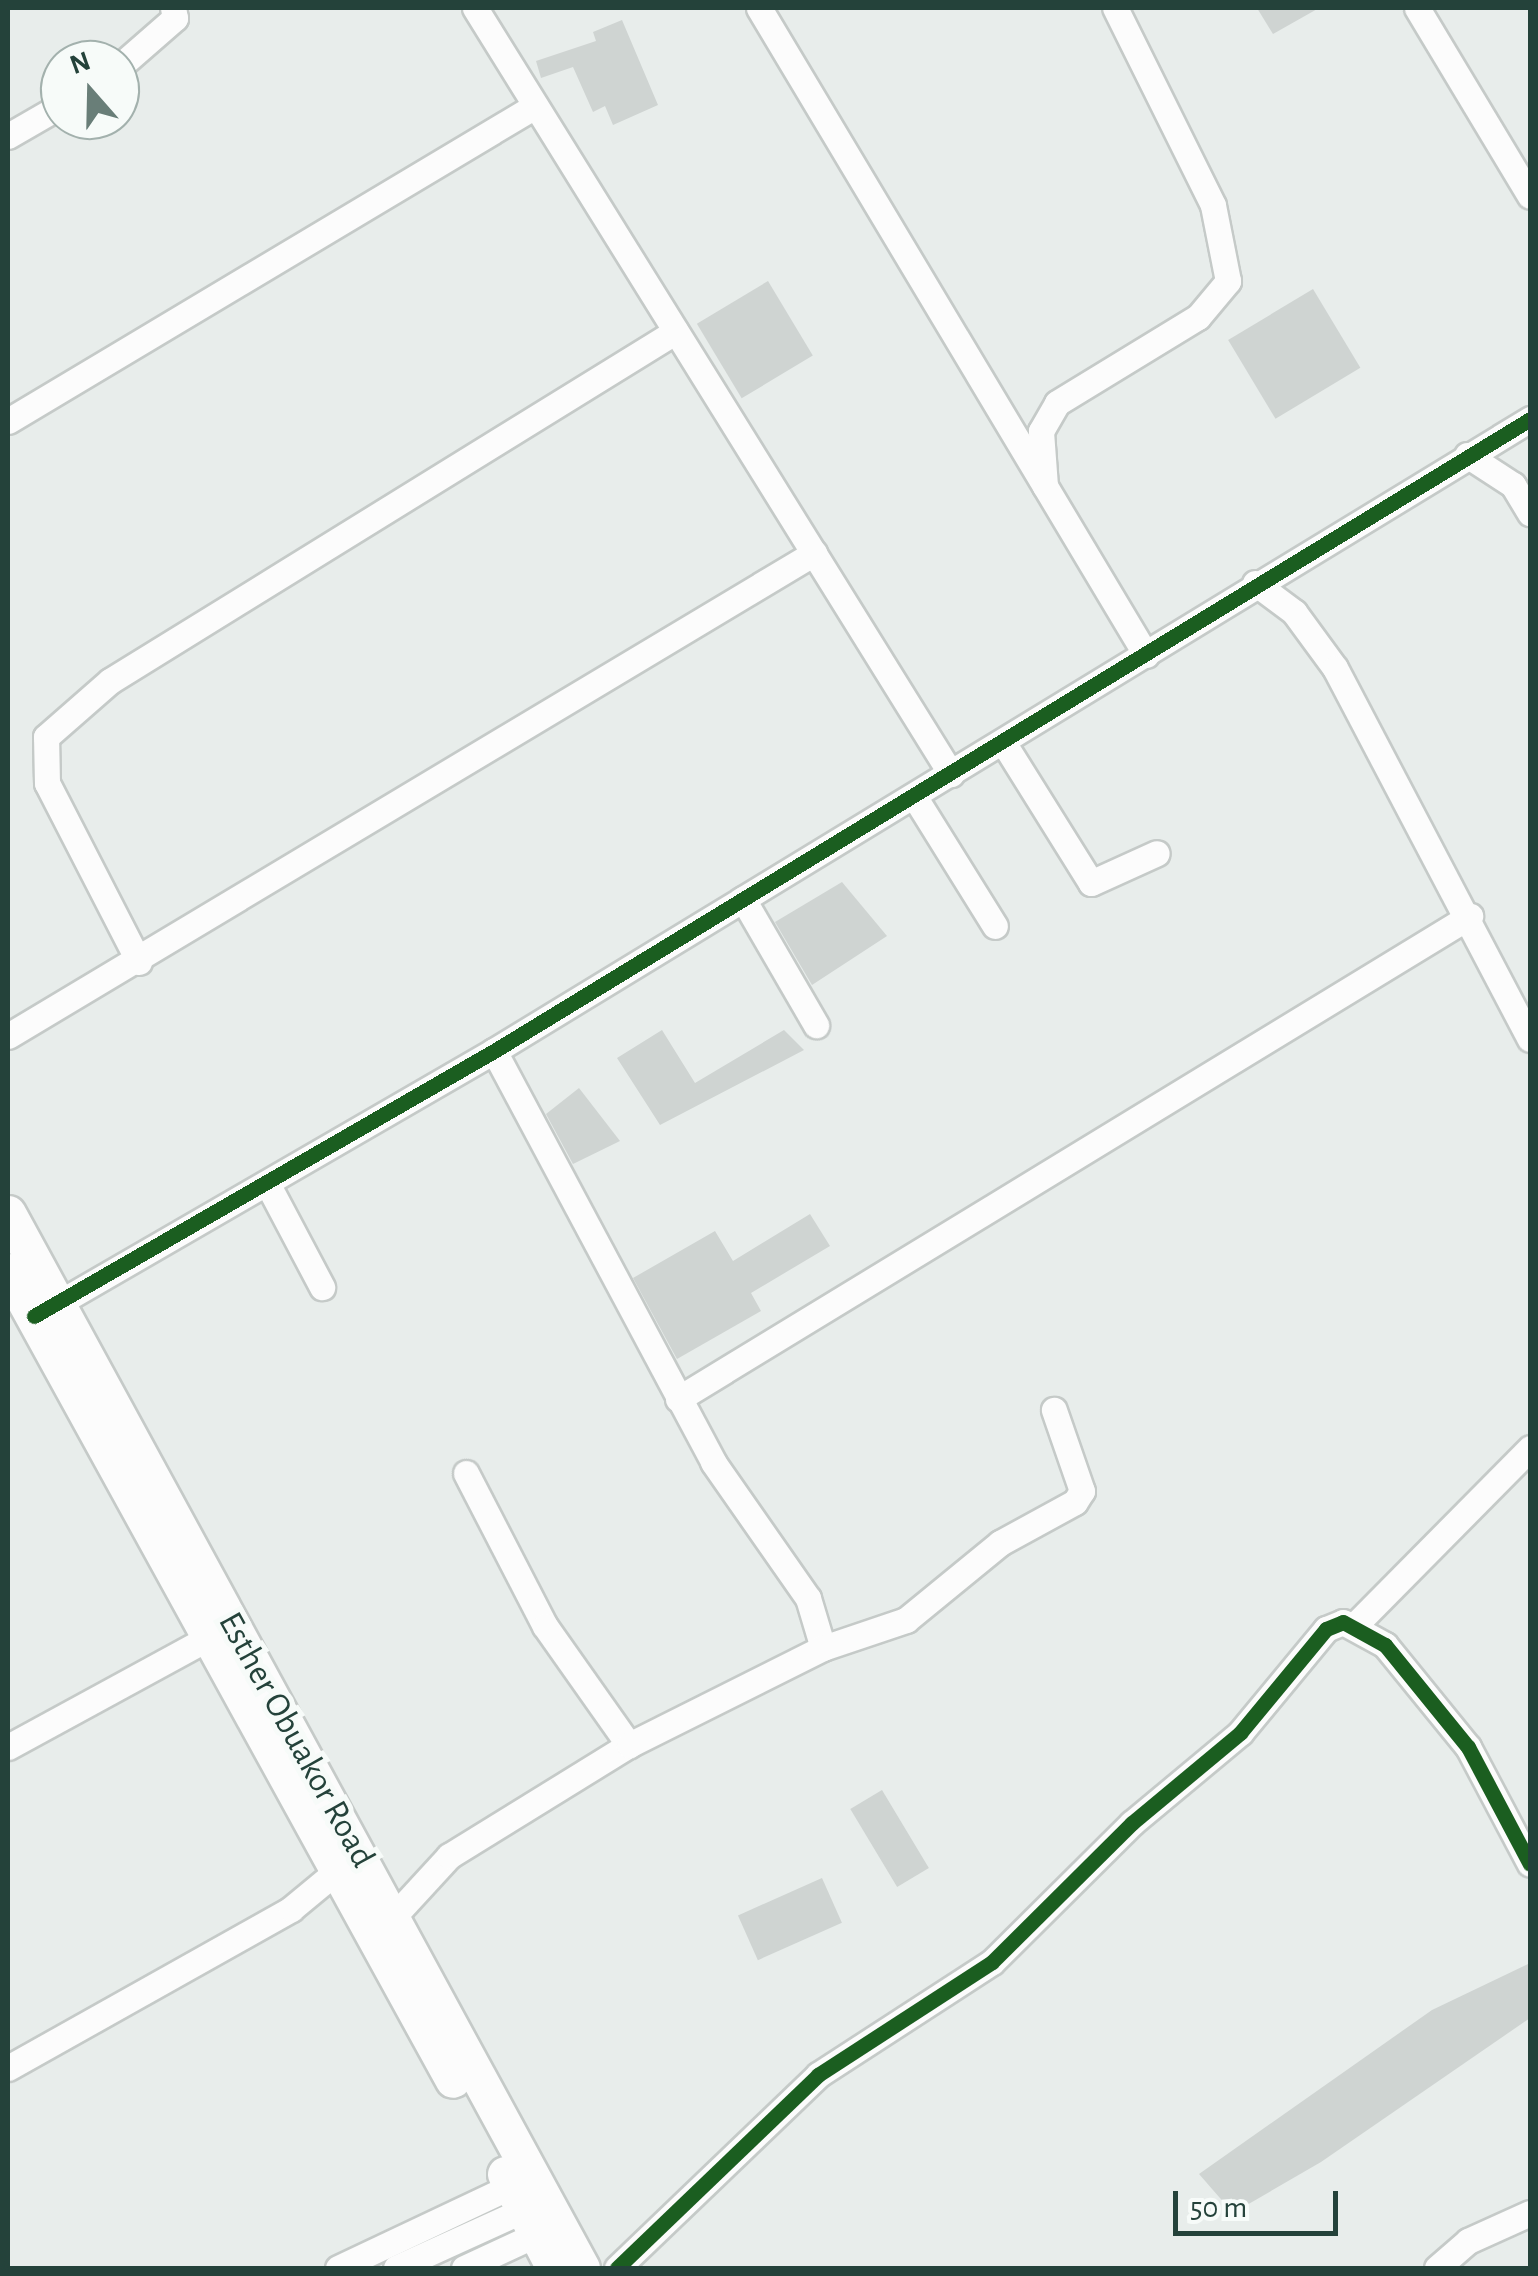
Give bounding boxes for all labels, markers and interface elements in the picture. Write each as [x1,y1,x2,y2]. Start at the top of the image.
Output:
north arrow [40,40,140,140]
text: N [66,47,94,80]
street label: Esther Obuakor Road [208,1605,384,1875]
scale bar [1178,2171,1343,2233]
text: 50 m [1190,2193,1247,2223]

